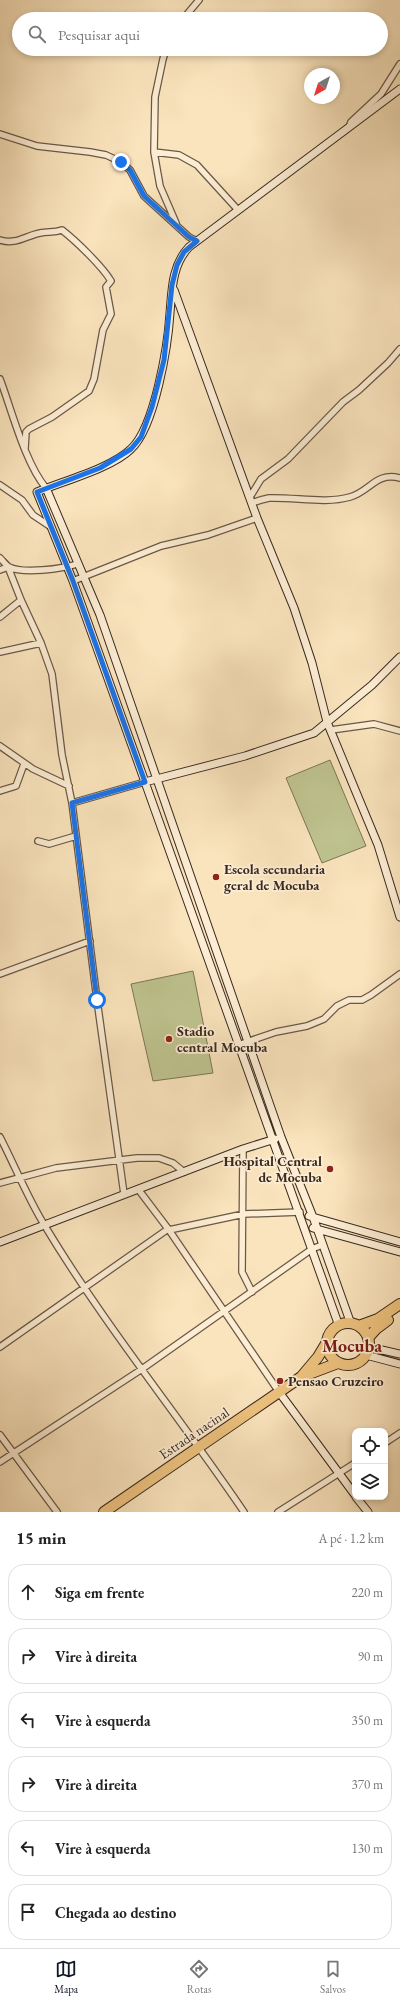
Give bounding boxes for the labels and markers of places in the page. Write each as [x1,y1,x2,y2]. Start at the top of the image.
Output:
place label: Escola secundaria geral de Mocuba [224,860,326,894]
marker: Escola secundaria geral de Mocuba [211,872,221,882]
place label: Stadio central Mocuba [177,1022,268,1056]
marker: Stadio central Mocuba [164,1034,174,1044]
place label: Hospital Central de Mocuba [224,1152,323,1186]
marker: Hospital Central de Mocuba [325,1164,335,1174]
place label: Pensao Cruzeiro [288,1372,384,1390]
marker: Pensao Cruzeiro [275,1376,285,1386]

